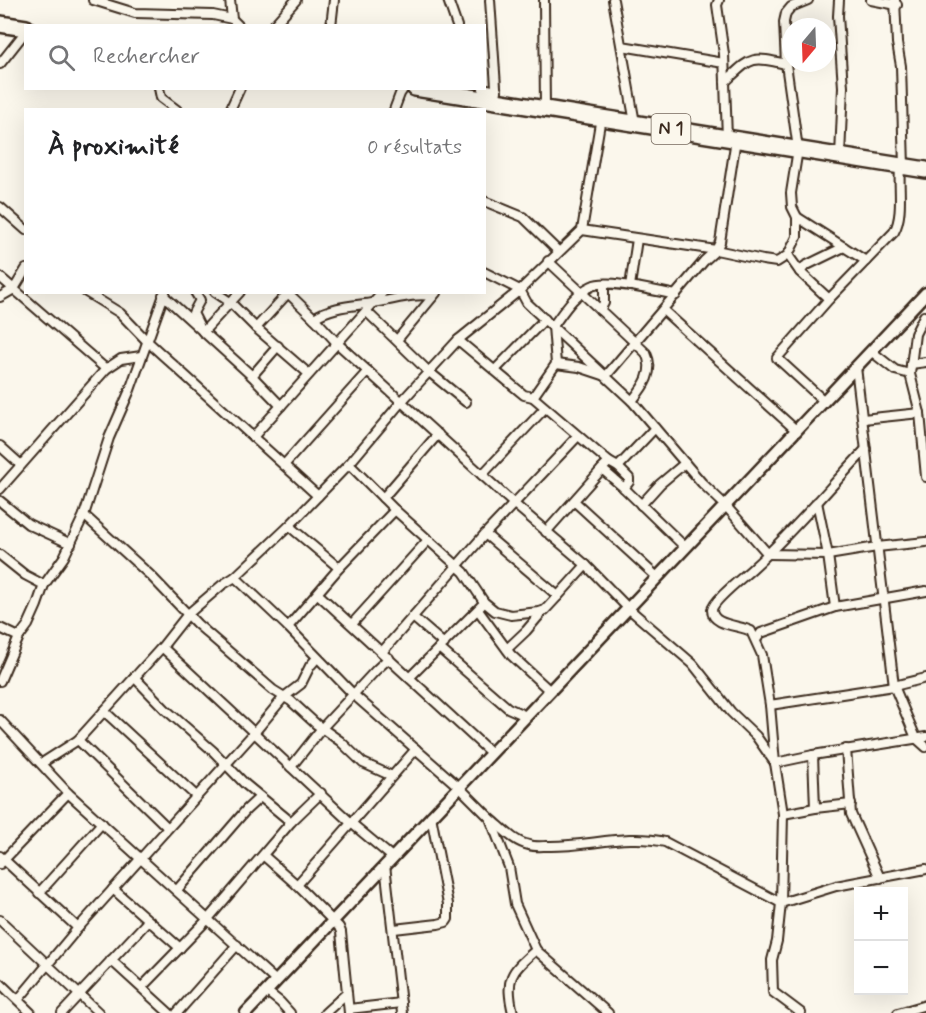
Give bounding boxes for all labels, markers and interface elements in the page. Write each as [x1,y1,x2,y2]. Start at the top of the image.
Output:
north arrow [782,18,836,72]
search box [24,24,486,90]
icon: search [45,41,78,74]
text: Rechercher [93,43,200,71]
road number: N 1 [652,114,690,144]
text: À proximité [48,130,179,164]
text: 0 résultats [367,134,462,161]
map controls [854,887,908,995]
button: + [854,887,908,941]
button: − [854,941,908,995]

